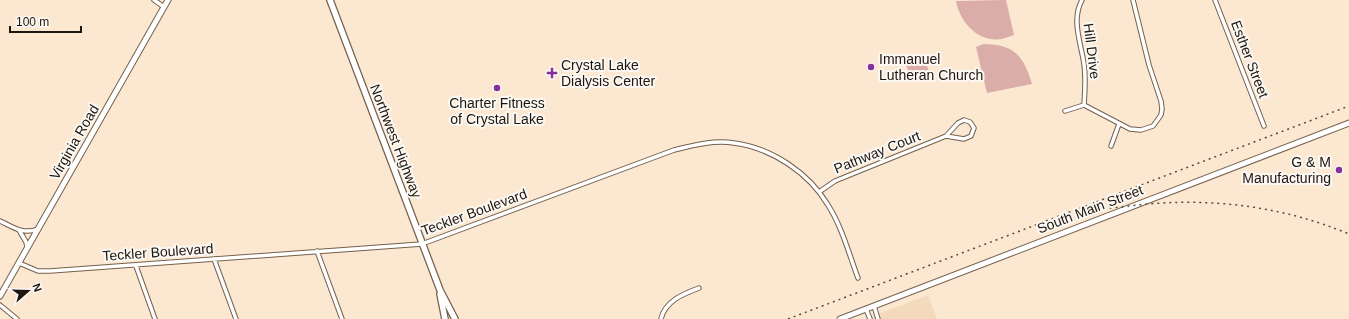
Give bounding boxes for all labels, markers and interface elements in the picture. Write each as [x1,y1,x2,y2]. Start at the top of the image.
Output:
scale bar [10,8,81,34]
text: 100 m [16,15,49,29]
street label: Esther Street [1228,18,1272,100]
street label: Hill Drive [1081,22,1103,80]
place label: Immanuel Lutheran Church [879,51,983,83]
place label: Crystal Lake Dialysis Center [561,57,655,89]
marker: Immanuel Lutheran Church [866,62,876,72]
marker: Crystal Lake Dialysis Center [546,67,558,79]
street label: Northwest Highway [367,82,425,200]
marker: Charter Fitness of Crystal Lake [492,83,502,93]
place label: Charter Fitness of Crystal Lake [449,95,545,127]
street label: Virginia Road [46,102,102,182]
street label: Pathway Court [831,127,923,177]
place label: G & M Manufacturing [1242,154,1331,186]
marker: G & M Manufacturing [1334,165,1344,175]
street label: South Main Street [1035,181,1145,237]
street label: Teckler Boulevard [419,185,529,239]
street label: Teckler Boulevard [102,240,214,264]
north arrow [8,271,48,311]
text: N [30,282,44,293]

